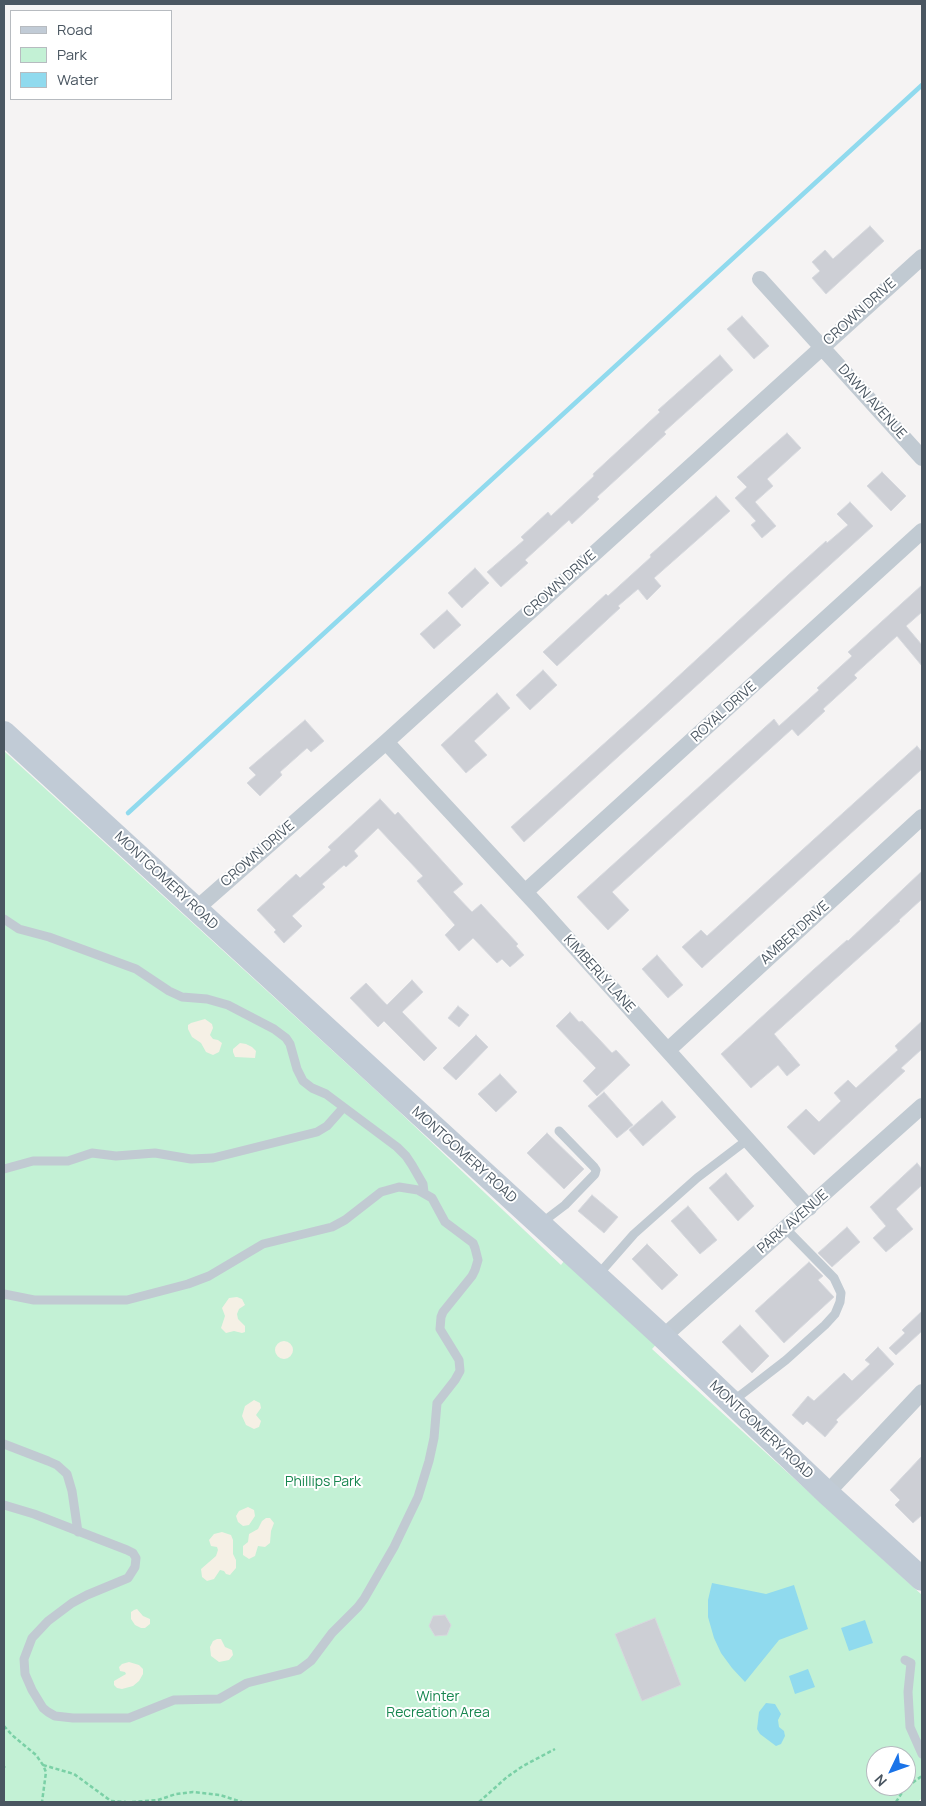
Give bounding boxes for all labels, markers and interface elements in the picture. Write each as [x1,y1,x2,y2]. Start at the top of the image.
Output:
legend [10,10,172,100]
text: Road [57,19,93,40]
text: Park [57,44,87,65]
text: Water [57,69,99,90]
street label: CROWN DRIVE [820,275,900,349]
street label: DAWN AVENUE [834,361,910,443]
street label: CROWN DRIVE [520,547,600,621]
street label: ROYAL DRIVE [688,678,760,746]
street label: CROWN DRIVE [218,817,298,891]
street label: MONTGOMERY ROAD [111,829,221,933]
street label: AMBER DRIVE [757,898,833,968]
street label: KIMBERLY LANE [560,932,638,1016]
street label: MONTGOMERY ROAD [408,1103,520,1207]
street label: PARK AVENUE [754,1187,832,1257]
street label: MONTGOMERY ROAD [706,1378,816,1482]
park label: Phillips Park [285,1474,361,1490]
park label: Winter Recreation Area [386,1689,490,1721]
north arrow [866,1746,916,1796]
text: N [870,1771,891,1791]

